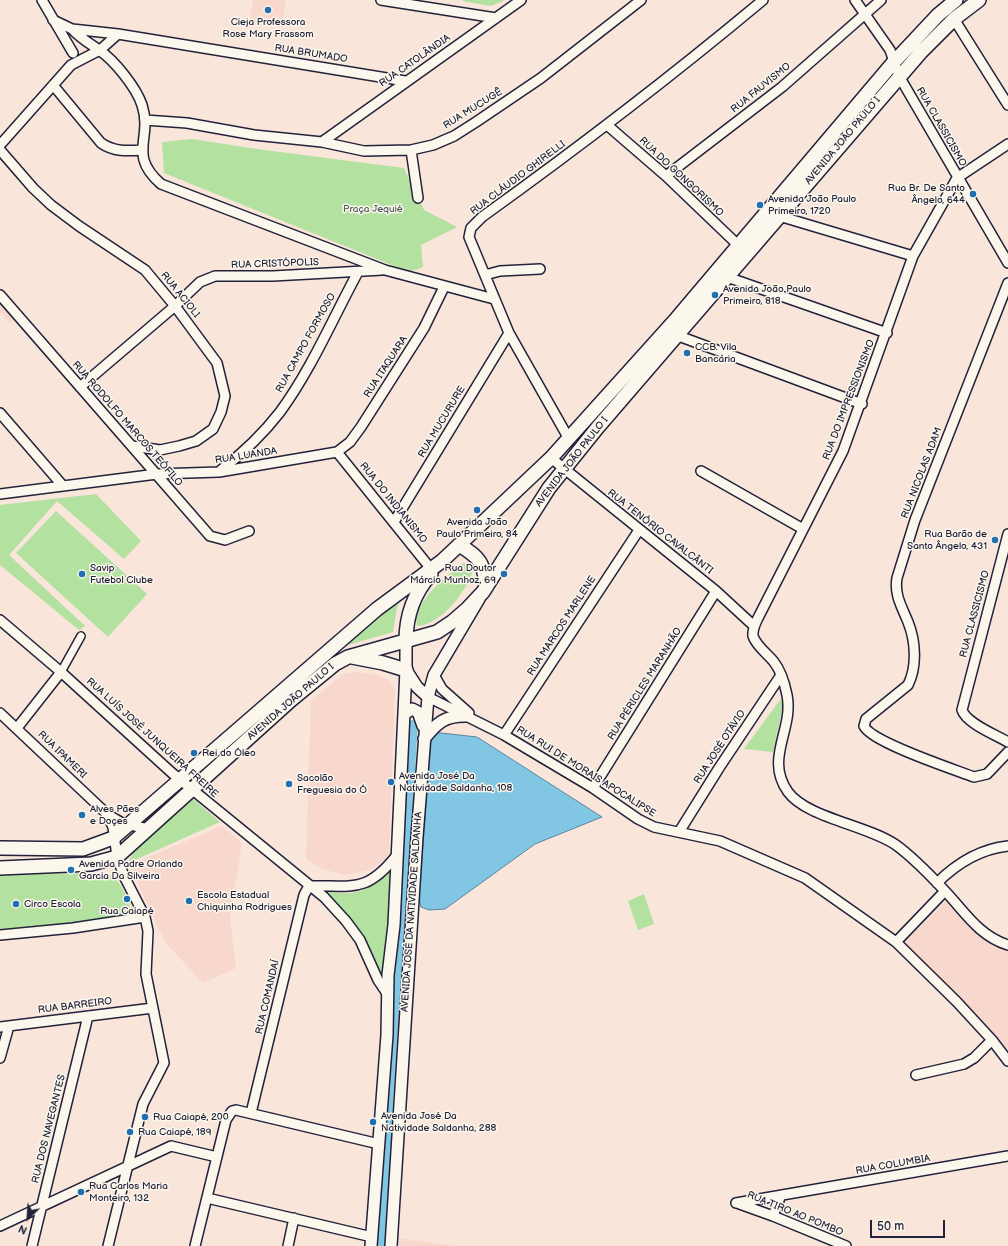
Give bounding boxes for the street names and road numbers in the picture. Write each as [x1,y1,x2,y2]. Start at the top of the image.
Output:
street label: RUA CATOLÂNDIA [377,32,453,90]
street label: RUA BRUMADO [274,42,348,66]
street label: RUA FAUVISMO [729,60,793,116]
street label: RUA CLASSICISMO [913,85,969,169]
street label: RUA MUCUGÊ [441,86,505,132]
street label: AVENIDA JOÃO PAULO I [803,95,883,187]
street label: RUA DO GONGORISMO [636,135,726,219]
street label: RUA CLÁUDIO GHIRELLI [468,138,568,218]
street label: RUA CRISTÓPOLIS [231,256,319,272]
street label: RUA ACIOLI [158,270,202,320]
street label: RUA CAMPO FORMOSO [274,291,338,395]
street label: RUA ITAQUARA [362,334,410,400]
street label: RUA DO IMPRESSIONISMO [820,338,878,462]
street label: RUA RODOLFO MARCOS TEÓFILO [69,359,185,489]
street label: RUA MUCURURE [416,384,468,460]
street label: AVENIDA JOÃO PAULO I [533,415,611,509]
street label: RUA NICOLAS ADAM [899,426,945,520]
street label: RUA LUANDA [214,445,278,467]
street label: RUA DO INDIANISMO [357,460,429,546]
street label: RUA TENÓRIO CAVALCÂNTI [605,487,715,577]
street label: RUA CLASSICISMO [958,569,992,659]
street label: RUA MARCOS MARLENE [525,574,599,678]
street label: RUA PÉRICLES MARANHÃO [605,626,685,742]
street label: AVENIDA JOÃO PAULO I [245,661,337,743]
street label: RUA LUÍS JOSÉ JUNQUEIRA FREIRE [84,676,220,800]
street label: RUA JOSÉ OTÁVIO [692,708,748,786]
street label: RUA RUI DE MORAIS APOCALIPSE [514,724,658,820]
street label: RUA IPAMERI [35,729,89,781]
street label: AVENIDA JOSÉ DA NATIVIDADE SALDANHA [399,811,425,1013]
street label: RUA COMANDAÍ [254,959,282,1035]
street label: RUA BARREIRO [37,996,113,1016]
street label: RUA DOS NAVEGANTES [30,1073,68,1185]
street label: RUA COLUMBIA [855,1153,931,1177]
street label: RUA TIRO AO POMBO [745,1189,845,1239]

